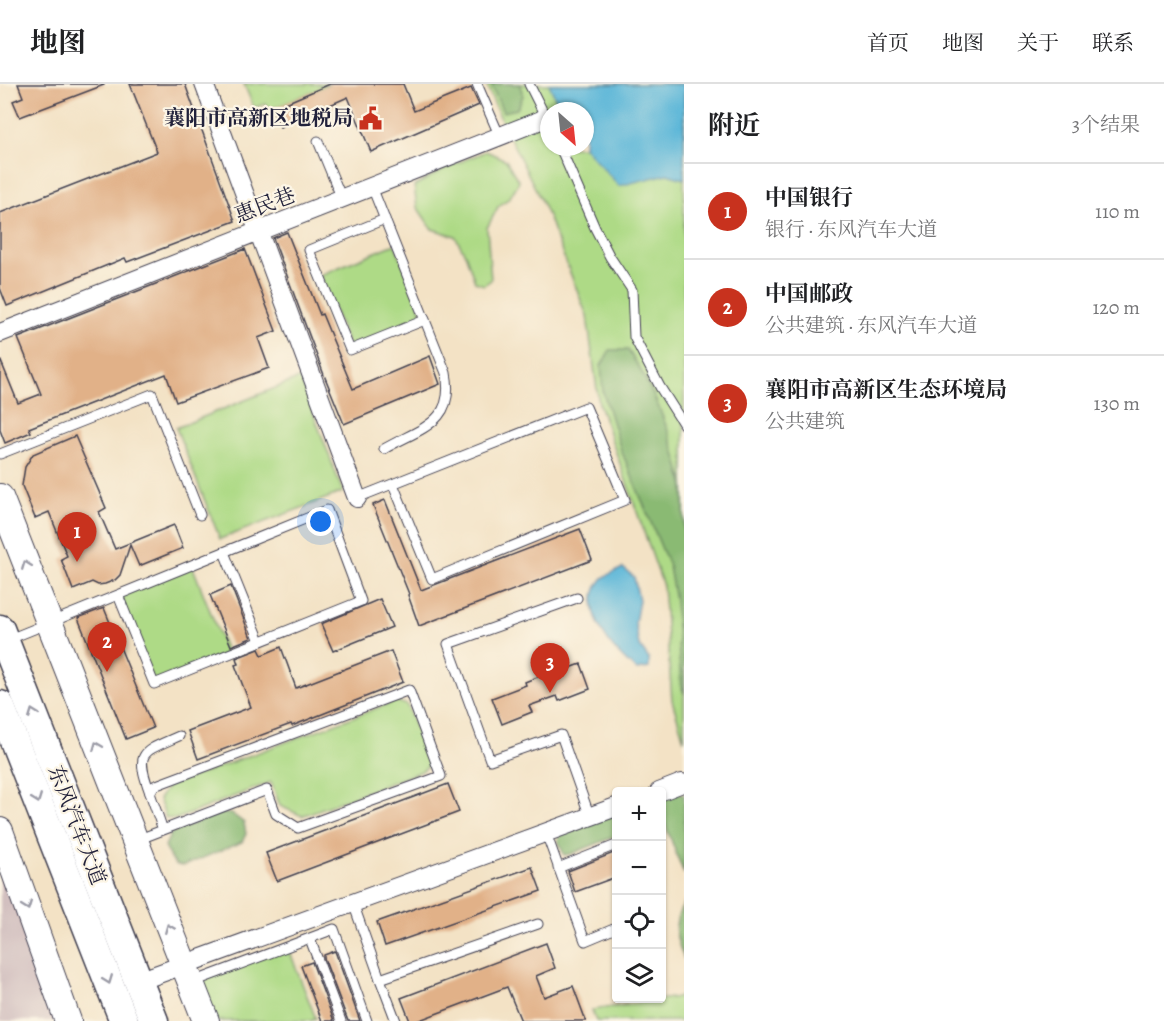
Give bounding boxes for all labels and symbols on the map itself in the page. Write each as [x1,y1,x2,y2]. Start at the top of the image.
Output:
north arrow [540,102,594,156]
place label: 襄阳市高新区地税局 [164,104,353,132]
public building icon: 襄阳市高新区地税局 [358,105,384,131]
street label: 惠民巷 [231,181,299,229]
your location [306,507,335,536]
pin: 1 [58,512,97,562]
one-way arrow [21,560,33,571]
pin: 2 [88,622,126,672]
pin: 3 [530,644,570,693]
one-way arrow [28,708,40,719]
one-way arrow [92,741,104,752]
street label: 东风汽车大道 [41,761,113,889]
one-way arrow [30,793,42,804]
one-way arrow [19,900,32,911]
one-way arrow [164,923,176,934]
one-way arrow [101,974,113,985]

